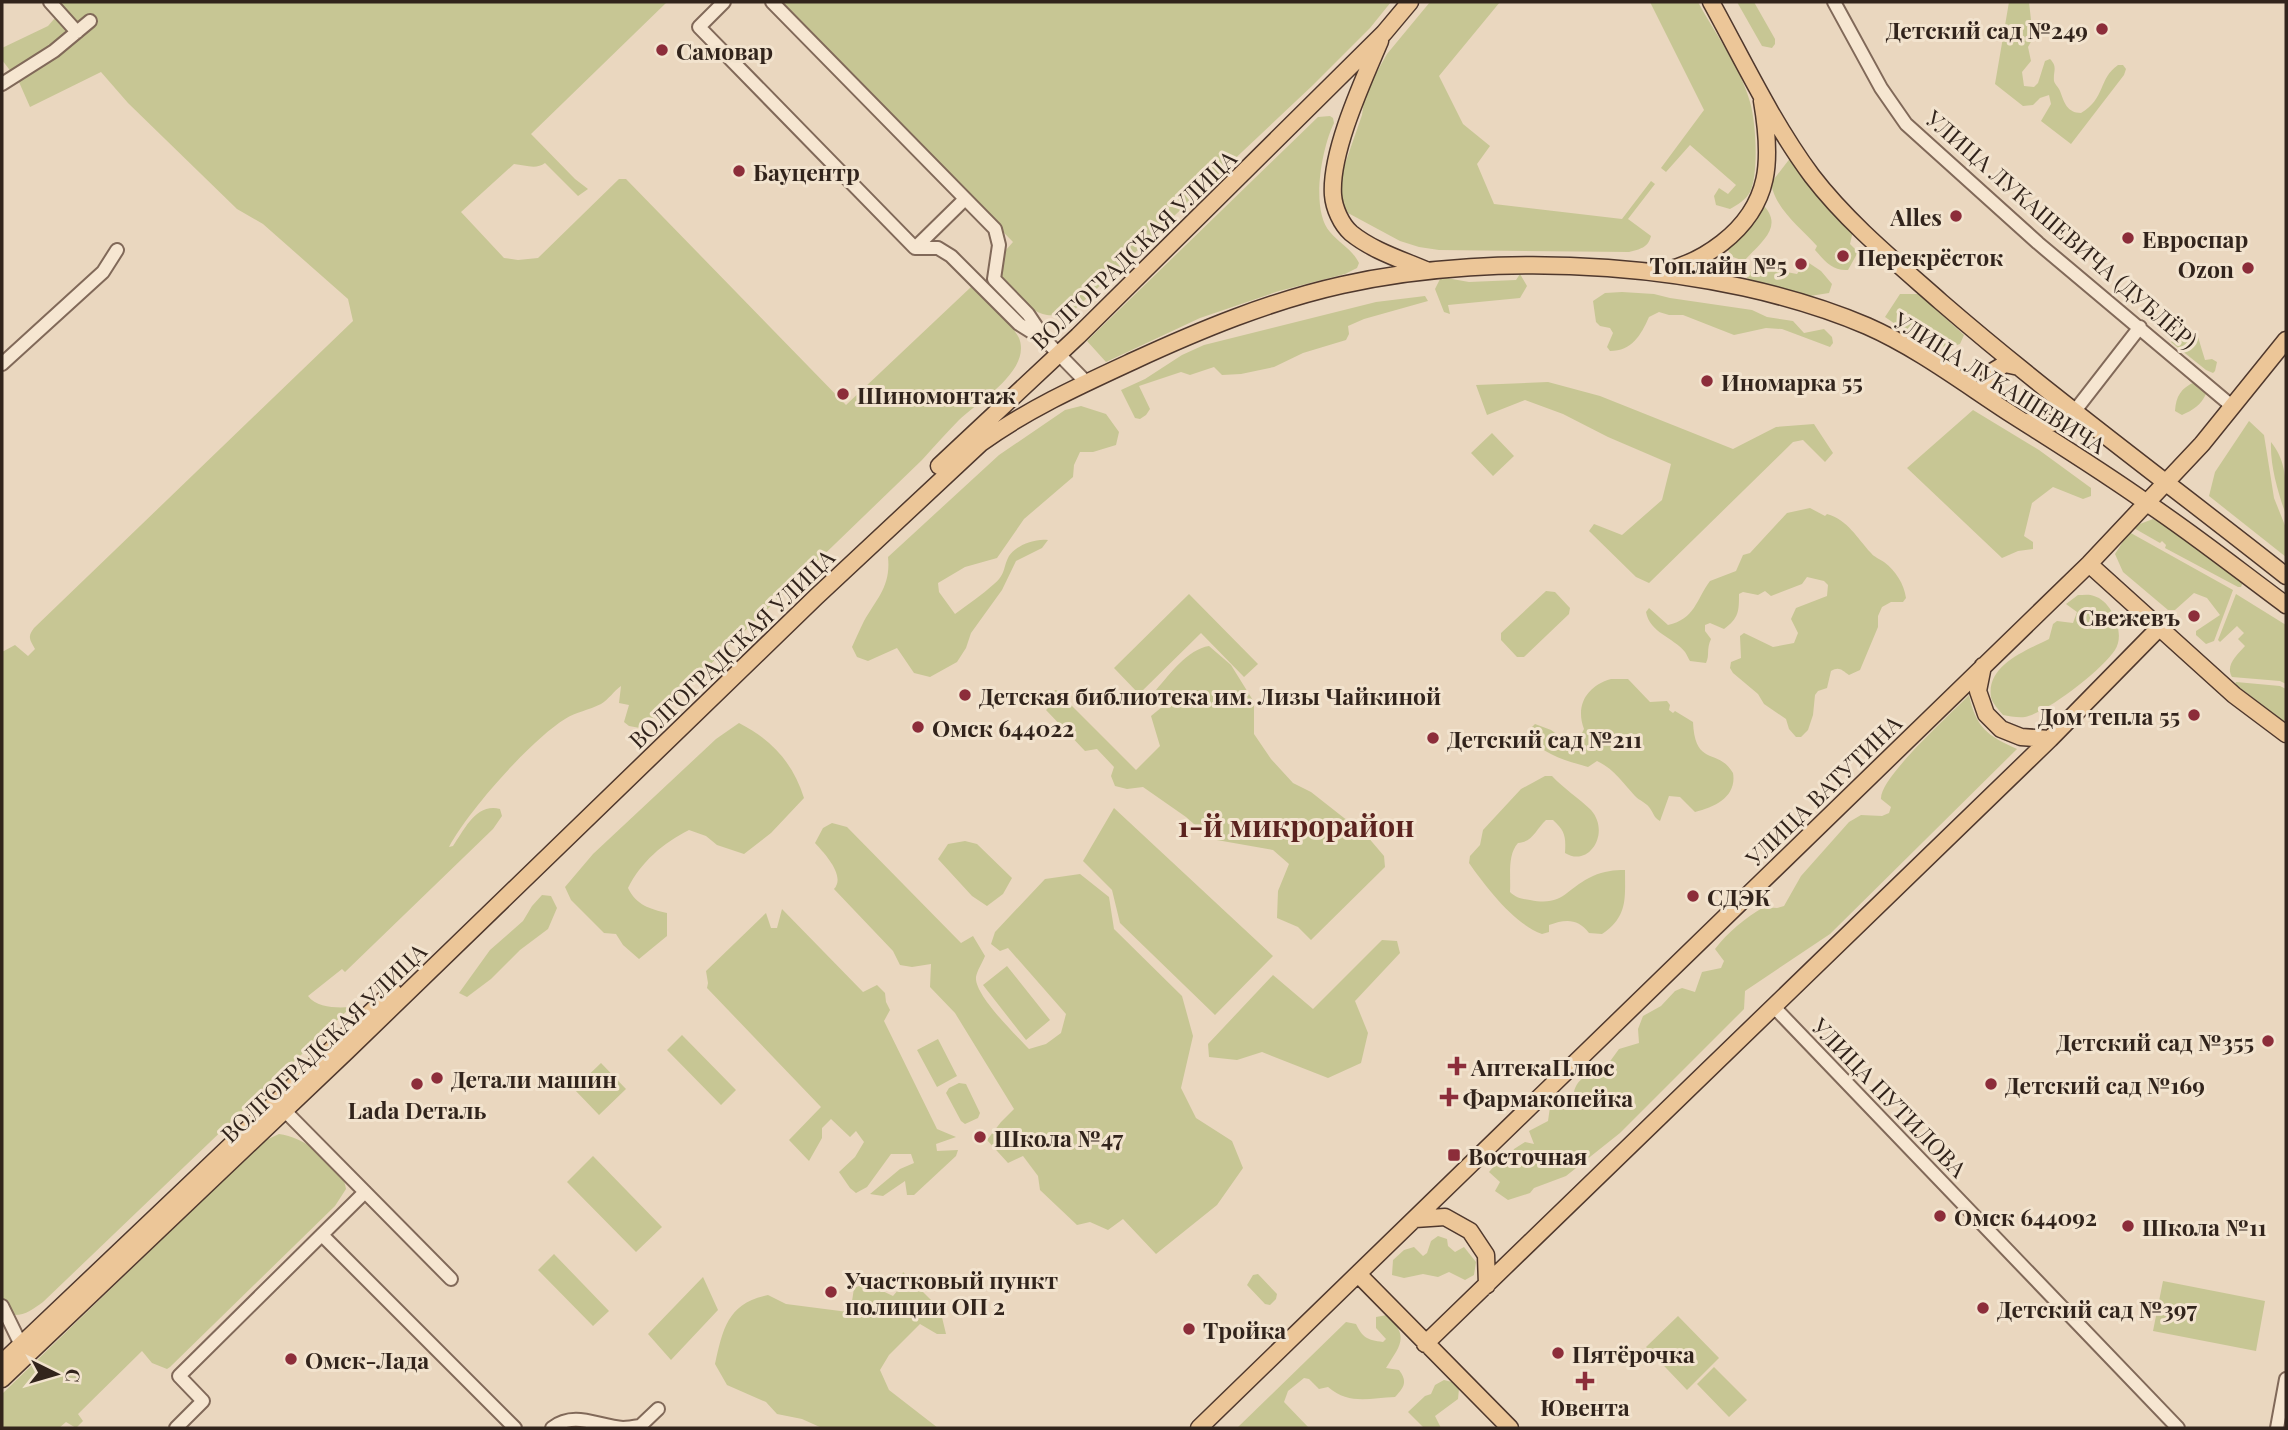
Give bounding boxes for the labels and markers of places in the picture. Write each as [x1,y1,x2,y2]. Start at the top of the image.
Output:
place label: Детский сад №249 [1886,14,2088,45]
marker: Детский сад №249 [2094,21,2110,37]
place label: Самовар [676,35,773,66]
marker: Самовар [654,42,670,58]
place label: Бауцентр [753,156,860,187]
marker: Бауцентр [731,163,747,179]
place label: Alles [1889,201,1942,232]
marker: Alles [1948,208,1964,224]
place label: Евроспар [2142,223,2248,254]
marker: Евроспар [2120,230,2136,246]
place label: Перекрёсток [1857,241,2003,272]
marker: Перекрёсток [1835,248,1851,264]
place label: Топлайн №5 [1650,249,1787,280]
place label: Ozon [2178,253,2234,284]
marker: Топлайн №5 [1793,256,1809,272]
marker: Ozon [2240,260,2256,276]
place label: Иномарка 55 [1721,366,1863,397]
marker: Иномарка 55 [1699,373,1715,389]
place label: Шиномонтаж [857,379,1017,410]
marker: Шиномонтаж [835,386,851,402]
place label: Свежевъ [2078,601,2180,632]
marker: Свежевъ [2186,608,2202,624]
place label: Детская библиотека им. Лизы Чайкиной [979,680,1441,711]
marker: Детская библиотека им. Лизы Чайкиной [957,687,973,703]
place label: Дом тепла 55 [2038,700,2180,731]
marker: Дом тепла 55 [2186,707,2202,723]
place label: Омск 644022 [932,712,1074,743]
marker: Омск 644022 [910,719,926,735]
place label: Детский сад №211 [1447,723,1642,754]
marker: Детский сад №211 [1425,730,1441,746]
place label: СДЭК [1707,881,1771,912]
marker: СДЭК [1685,888,1701,904]
place label: Детский сад №355 [2056,1026,2254,1057]
marker: Детский сад №355 [2260,1033,2276,1049]
place label: АптекаПлюс [1470,1051,1615,1082]
marker: АптекаПлюс [1449,1058,1465,1074]
place label: Детали машин [451,1063,617,1094]
place label: Детский сад №169 [2005,1069,2205,1100]
marker: Детали машин [429,1070,445,1086]
marker: Lada Dеталь [409,1076,425,1092]
marker: Детский сад №169 [1983,1076,1999,1092]
place label: Фармакопейка [1463,1082,1633,1113]
marker: Фармакопейка [1441,1089,1457,1105]
place label: Lada Dеталь [348,1094,486,1125]
place label: Школа №47 [994,1122,1124,1153]
marker: Школа №47 [972,1129,988,1145]
place label: Восточная [1468,1140,1587,1171]
marker: Восточная [1446,1147,1462,1163]
place label: Омск 644092 [1954,1201,2097,1232]
marker: Омск 644092 [1932,1208,1948,1224]
place label: Школа №11 [2142,1211,2267,1242]
marker: Школа №11 [2120,1218,2136,1234]
place label: Участковый пункт полиции ОП 2 [844,1264,1058,1321]
marker: Участковый пункт полиции ОП 2 [823,1284,839,1300]
place label: Детский сад №397 [1997,1293,2197,1324]
marker: Детский сад №397 [1975,1300,1991,1316]
place label: Тройка [1203,1314,1286,1345]
marker: Тройка [1181,1321,1197,1337]
place label: Пятёрочка [1572,1338,1695,1369]
place label: Омск-Лада [305,1344,429,1375]
marker: Пятёрочка [1550,1345,1566,1361]
marker: Омск-Лада [283,1351,299,1367]
marker: Ювента [1577,1373,1593,1389]
place label: Ювента [1540,1391,1630,1422]

